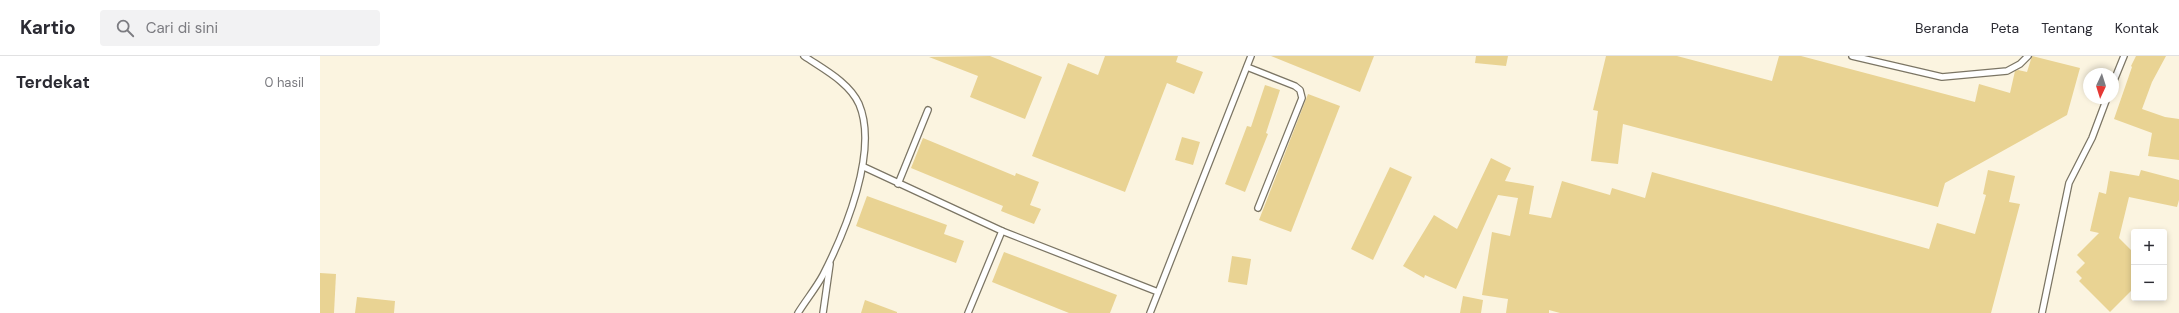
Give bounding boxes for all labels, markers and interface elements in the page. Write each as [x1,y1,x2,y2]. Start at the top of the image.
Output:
search box [100,10,380,46]
text: Kartio [20,15,76,40]
icon: search [114,17,136,39]
text: Cari di sini [146,18,218,38]
text: Beranda [1915,19,1969,37]
text: Peta [1991,19,2019,37]
text: Tentang [2041,19,2093,37]
text: Kontak [2115,19,2159,37]
north arrow [2083,68,2119,104]
text: Terdekat [16,71,90,93]
text: 0 hasil [265,74,304,91]
map controls [2131,229,2167,301]
button: + [2131,229,2167,265]
button: − [2131,265,2167,301]

